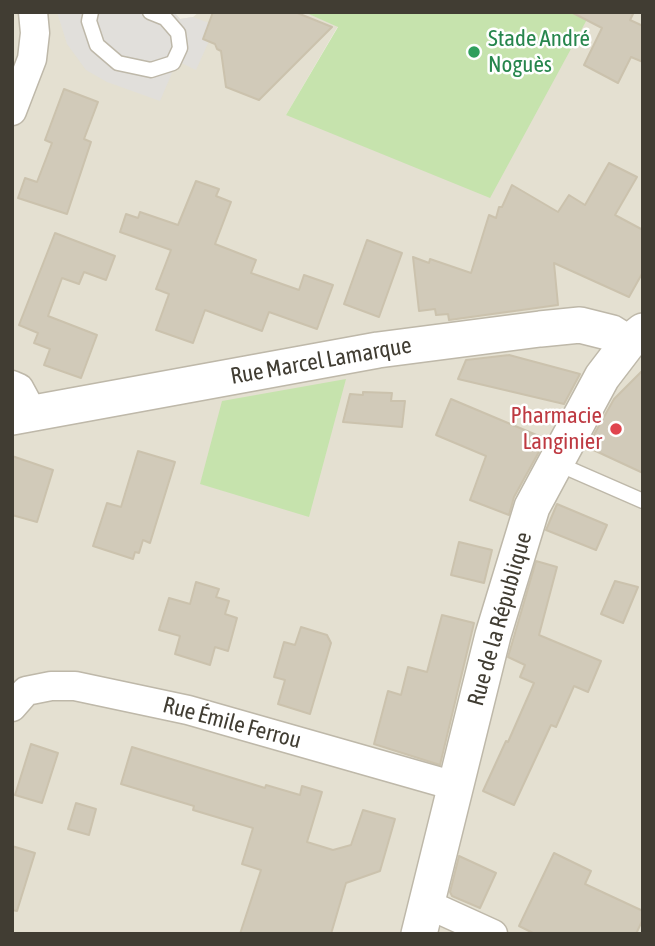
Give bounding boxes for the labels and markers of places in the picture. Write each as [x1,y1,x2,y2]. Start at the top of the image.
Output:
place label: Stade André Noguès [488,25,590,79]
marker: Stade André Noguès [466,44,482,60]
place label: Pharmacie Langinier [511,402,602,456]
marker: Pharmacie Langinier [608,421,624,437]

